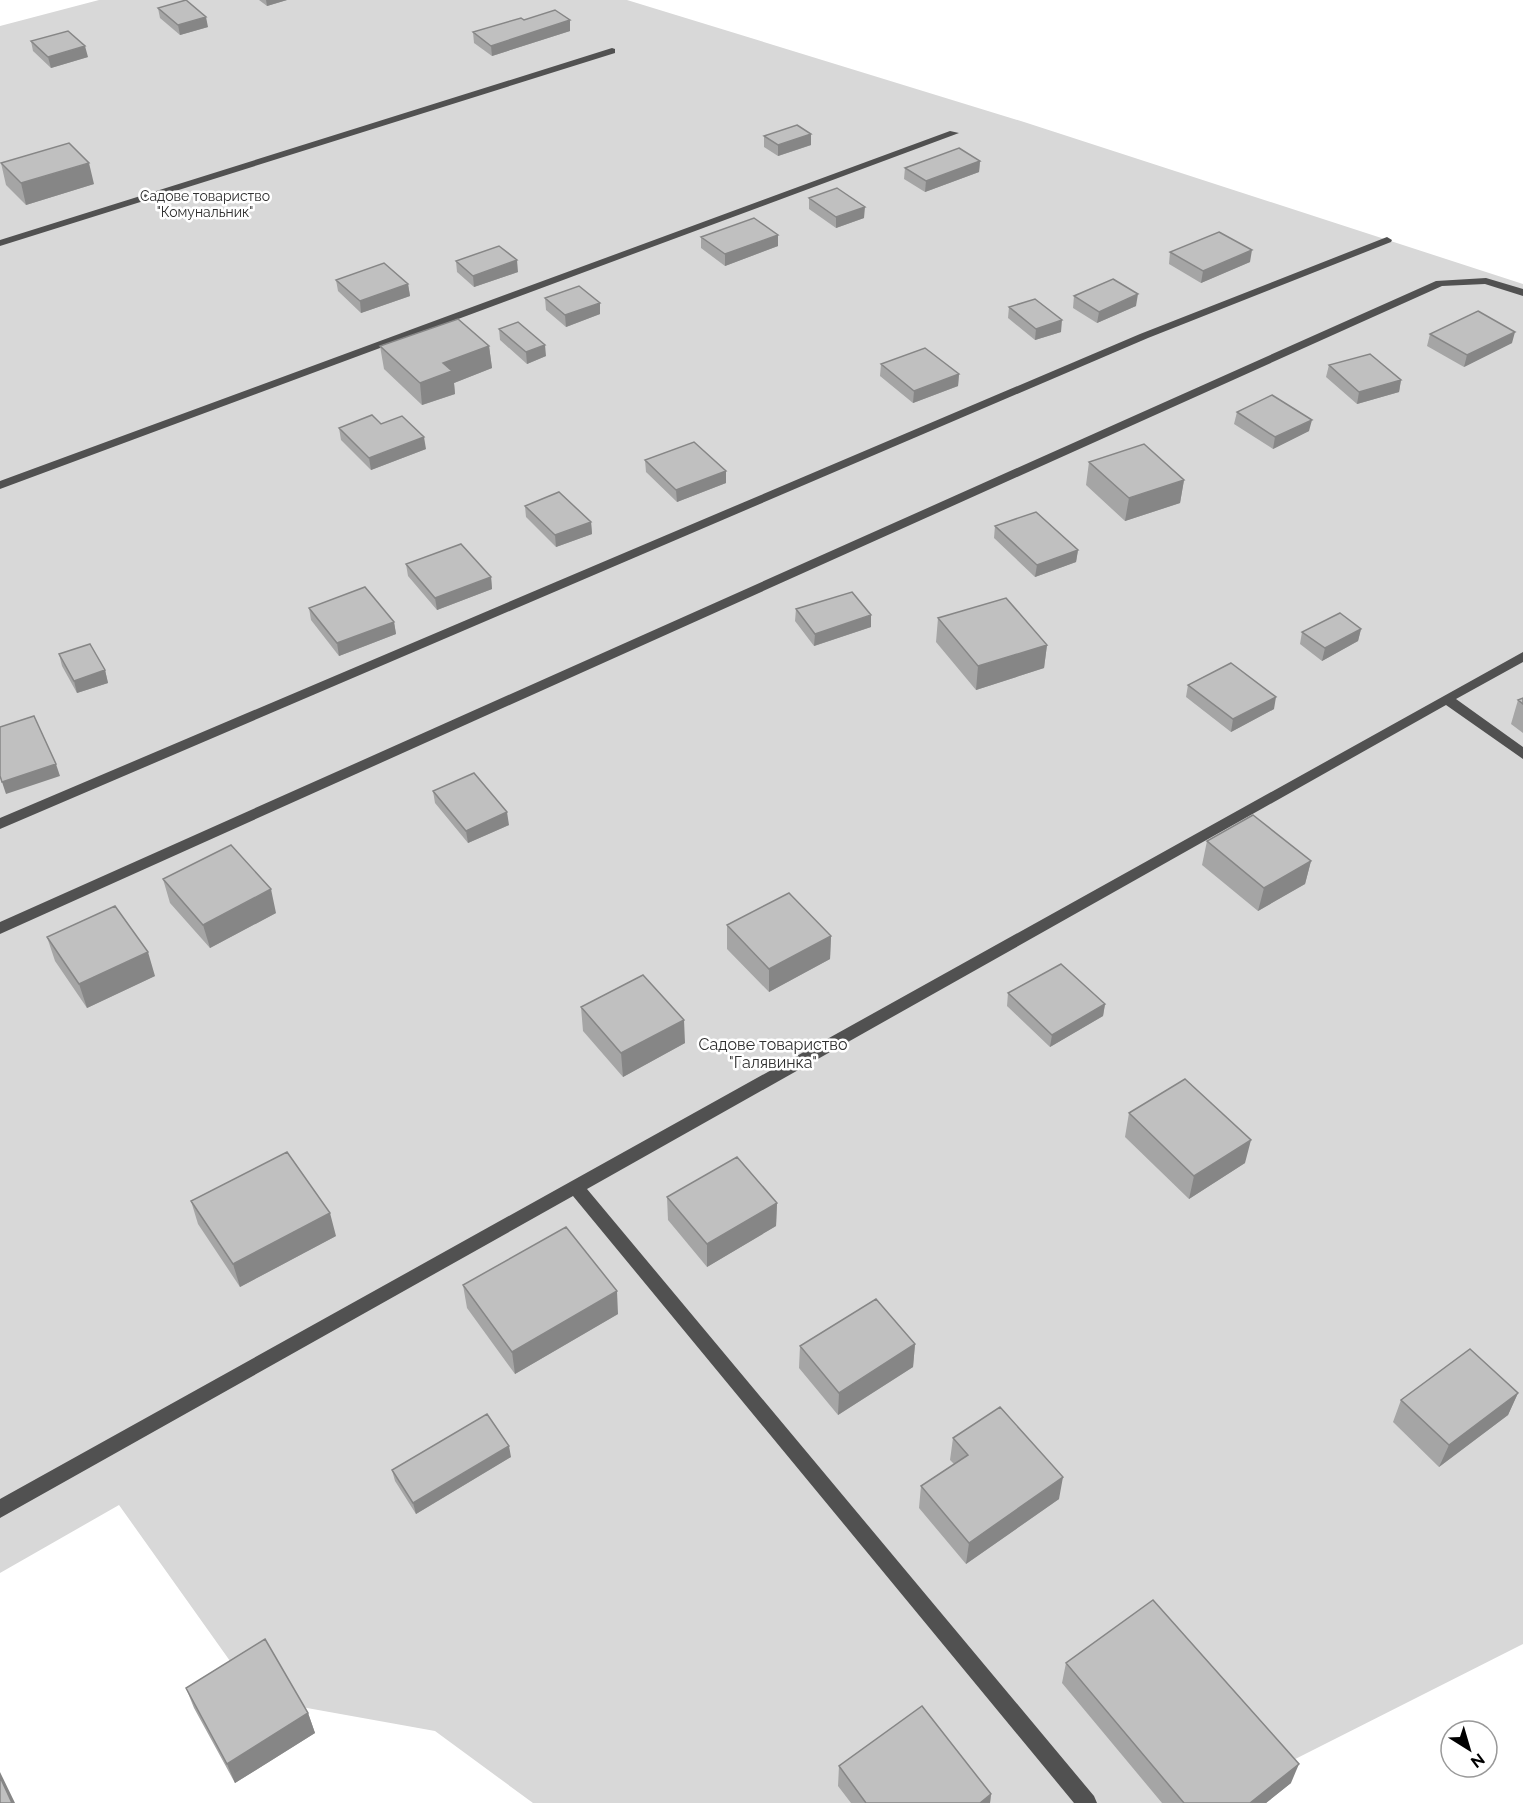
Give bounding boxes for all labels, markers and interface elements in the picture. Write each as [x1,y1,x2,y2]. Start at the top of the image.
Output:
park label: Садове товариство "Комунальник" [140,188,270,220]
park label: Садове товариство "Галявинка" [699,1035,847,1072]
north arrow [1439,1719,1499,1779]
text: N [1467,1749,1488,1772]

